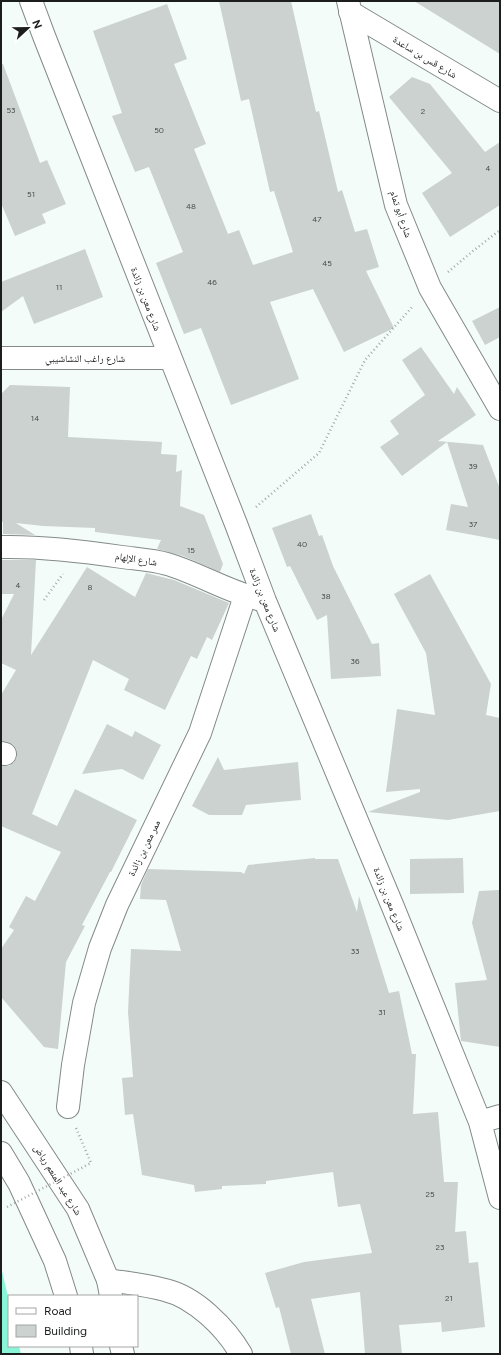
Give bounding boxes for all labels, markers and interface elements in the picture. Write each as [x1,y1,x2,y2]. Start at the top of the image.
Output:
north arrow [8,8,48,48]
text: N [29,18,44,31]
street label: شارع قس بن ساعدة [391,33,460,81]
house number: 53 [7,105,15,115]
house number: 2 [421,106,425,116]
house number: 50 [154,125,164,135]
house number: 4 [486,163,491,173]
house number: 51 [27,189,35,199]
street label: شارع أبو تمام [386,189,415,240]
house number: 48 [186,201,196,211]
house number: 47 [312,214,322,224]
house number: 45 [322,258,332,268]
street label: شارع معن بن زائدة [128,265,164,333]
house number: 46 [207,277,217,287]
house number: 11 [56,282,62,292]
street label: شارع راغب النشاشيبي [45,352,125,366]
house number: 14 [31,413,39,423]
house number: 39 [469,461,478,471]
house number: 37 [469,519,478,529]
house number: 40 [297,539,307,549]
house number: 15 [187,545,195,555]
street label: شارع الإلهام [114,549,158,570]
street label: شارع معن بن زائدة [246,566,284,634]
house number: 4 [16,580,21,590]
house number: 8 [88,582,93,592]
house number: 38 [321,591,331,601]
house number: 36 [351,656,360,666]
street label: ممر معن بن زائدة [125,817,163,878]
street label: شارع معن بن زائدة [370,865,408,933]
house number: 33 [351,946,359,956]
house number: 31 [378,1007,386,1017]
street label: شارع عبد المنعم رياض [30,1142,85,1219]
house number: 25 [425,1189,435,1199]
house number: 23 [436,1242,444,1252]
house number: 21 [445,1293,453,1303]
legend [8,1295,138,1347]
text: Road [44,1304,72,1318]
text: Building [44,1324,87,1338]

